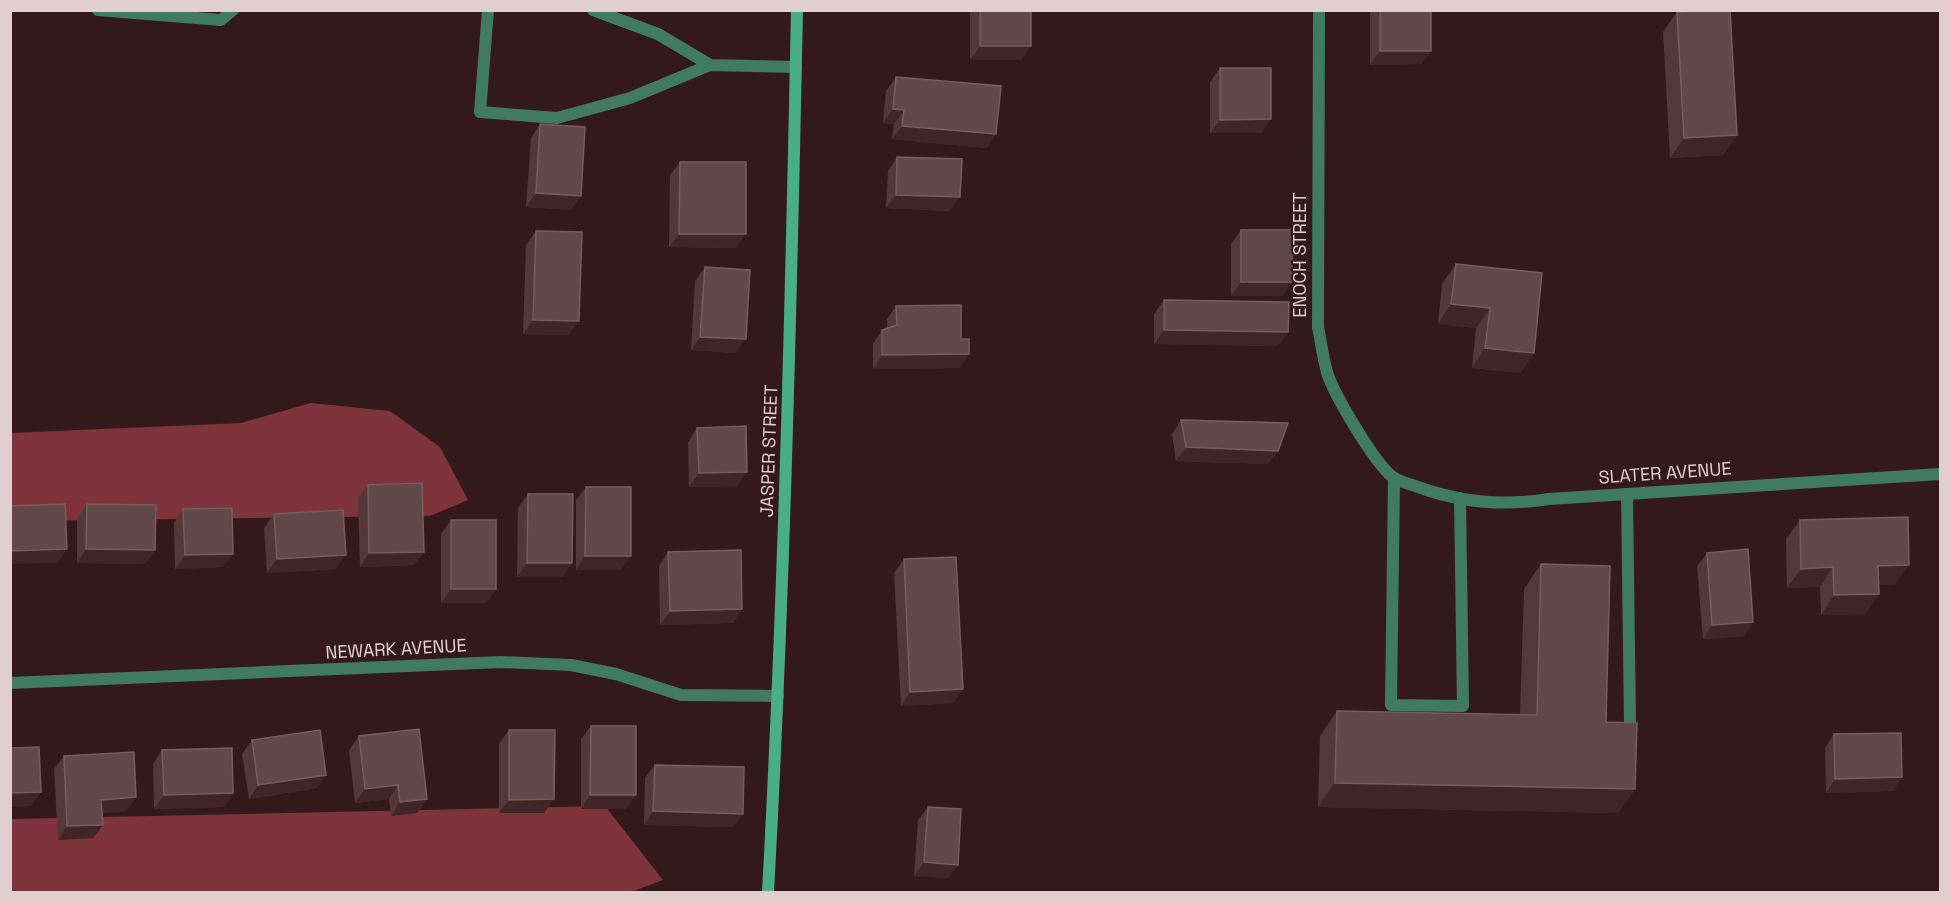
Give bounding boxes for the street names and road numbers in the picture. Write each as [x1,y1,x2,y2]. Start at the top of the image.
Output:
street label: ENOCH STREET [1288,192,1311,318]
street label: JASPER STREET [755,384,782,518]
street label: SLATER AVENUE [1598,456,1732,489]
street label: NEWARK AVENUE [325,633,467,664]

